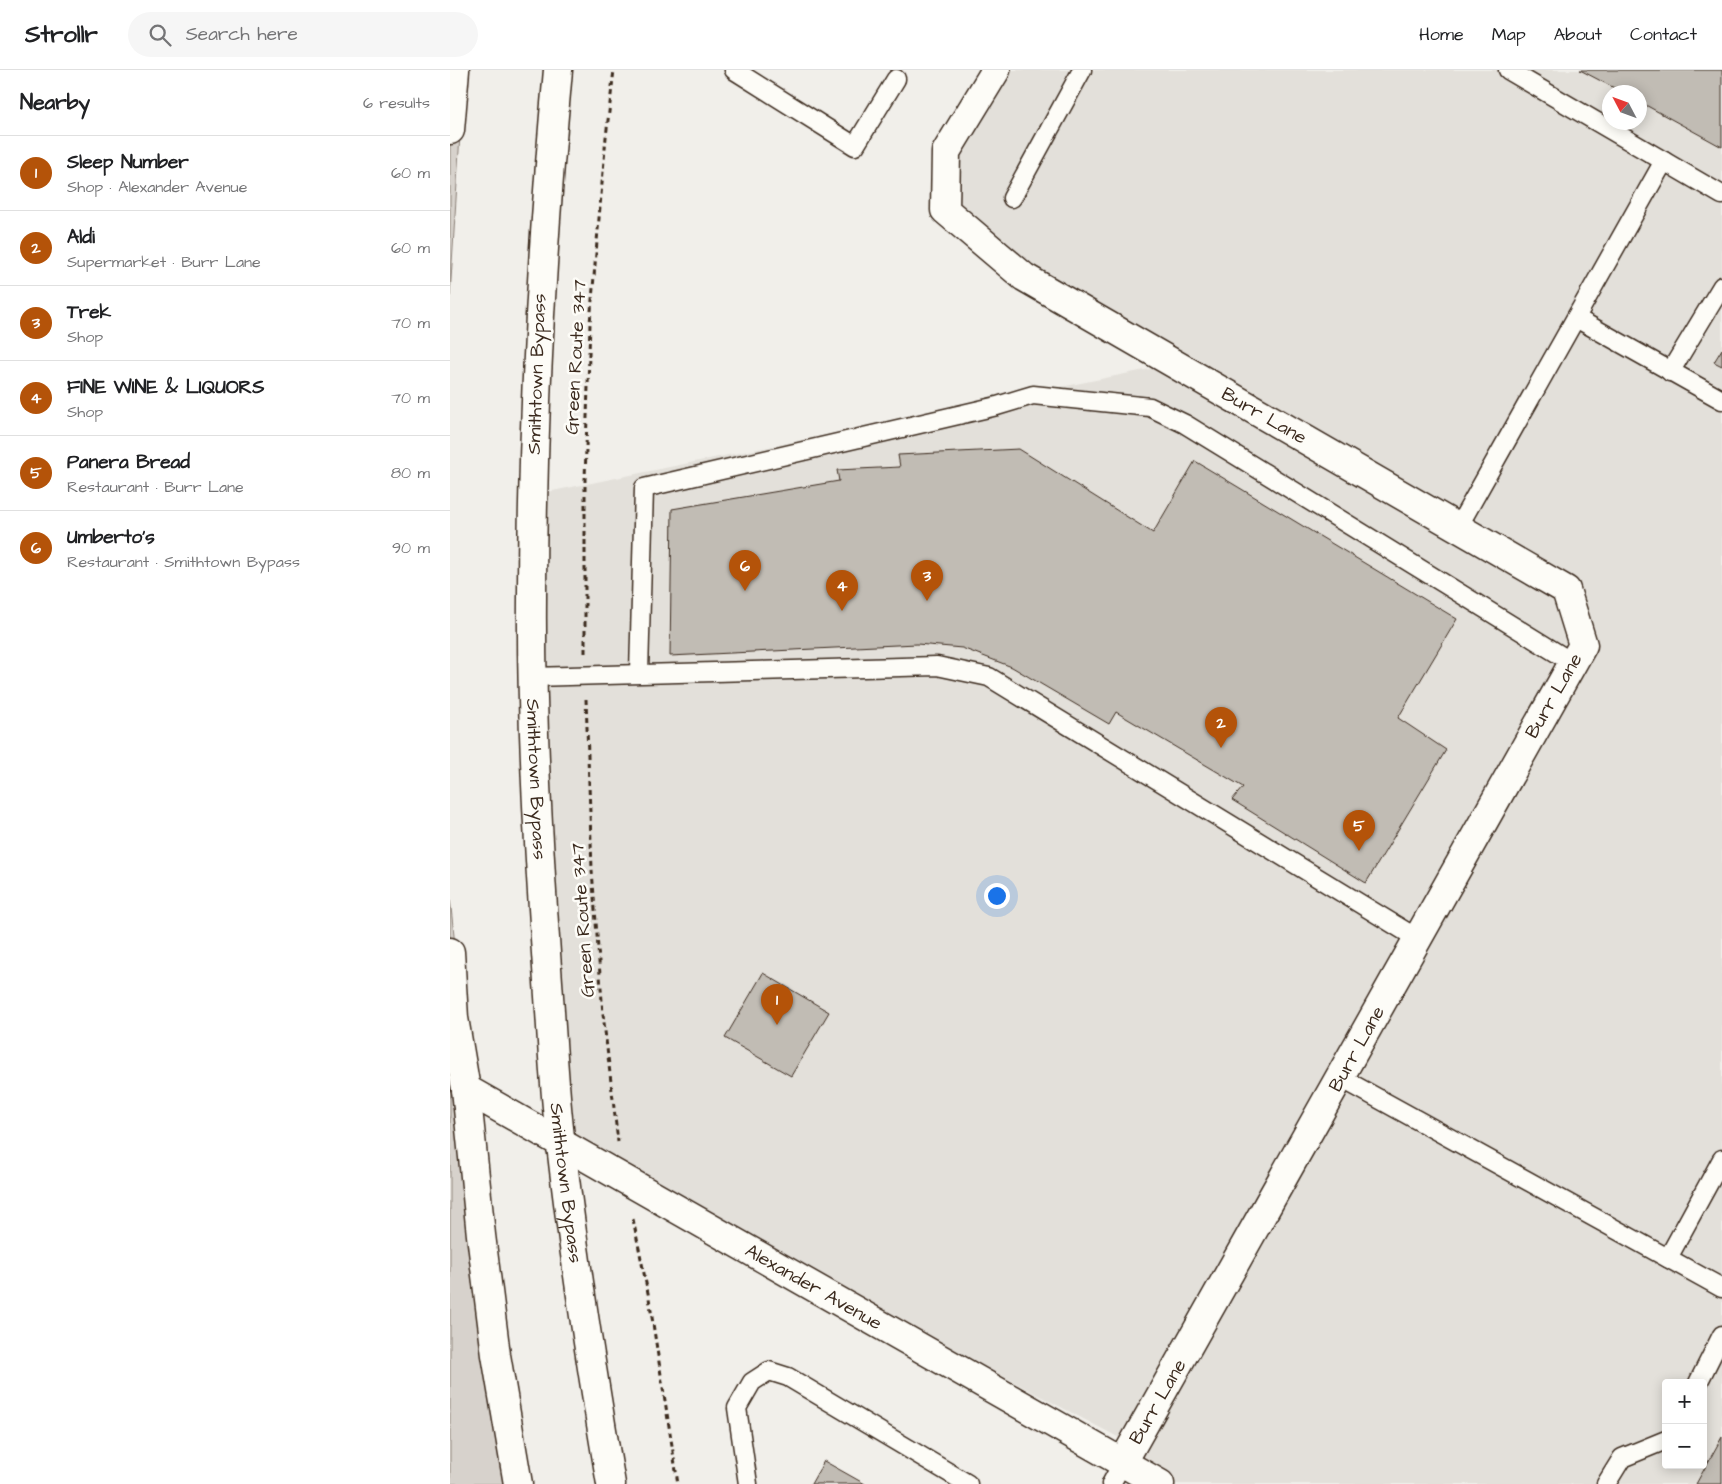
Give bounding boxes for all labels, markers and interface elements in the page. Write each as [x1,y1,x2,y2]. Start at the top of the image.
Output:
search box [128,12,478,57]
text: Strollr [25,18,98,52]
icon: search [146,21,174,49]
text: Search here [186,21,298,48]
text: Home [1419,22,1464,47]
text: Map [1492,22,1526,47]
text: About [1554,22,1602,47]
text: Contact [1630,22,1697,47]
north arrow [1602,85,1647,130]
text: Nearby [20,88,90,117]
text: 6 results [363,92,430,114]
text: Sleep Number [67,149,189,176]
text: 1 [35,162,37,184]
text: 60 m [391,162,430,184]
text: Shop · Alexander Avenue [67,176,247,198]
text: Aldi [67,224,95,251]
text: 2 [31,237,41,259]
text: 60 m [391,237,430,259]
text: Supermarket · Burr Lane [67,251,261,273]
street label: Green Route 347 [558,279,594,435]
street label: Smithtown Bypass [521,293,554,455]
text: Trek [67,299,111,326]
text: 3 [32,312,40,334]
text: 70 m [391,312,430,334]
text: Shop [67,326,103,348]
text: FINE WINE & LIQUORS [67,374,264,401]
street label: Burr Lane [1217,380,1312,451]
text: 4 [31,387,41,409]
text: 70 m [391,387,430,409]
text: Shop [67,401,103,423]
text: Panera Bread [67,449,190,476]
text: 5 [30,462,42,484]
text: 80 m [391,462,430,484]
text: Restaurant · Burr Lane [67,476,244,498]
text: Umberto's [67,524,155,551]
text: 6 [31,537,41,559]
text: 90 m [392,537,430,559]
pin: 6 [729,550,761,591]
text: Restaurant · Smithtown Bypass [67,551,300,573]
pin: 3 [911,560,943,601]
pin: 4 [826,570,858,611]
street label: Burr Lane [1519,648,1589,744]
street label: Smithtown Bypass [519,698,553,860]
pin: 2 [1205,707,1237,748]
pin: 5 [1343,810,1375,851]
street label: Green Route 347 [564,841,602,998]
your location [984,883,1010,909]
pin: 1 [761,984,793,1025]
street label: Burr Lane [1322,1001,1392,1097]
street label: Smithtown Bypass [543,1102,589,1265]
street label: Alexander Avenue [740,1237,887,1337]
street label: Burr Lane [1123,1354,1193,1450]
map controls [1662,1379,1707,1469]
button: + [1662,1379,1707,1424]
button: − [1662,1424,1707,1469]

